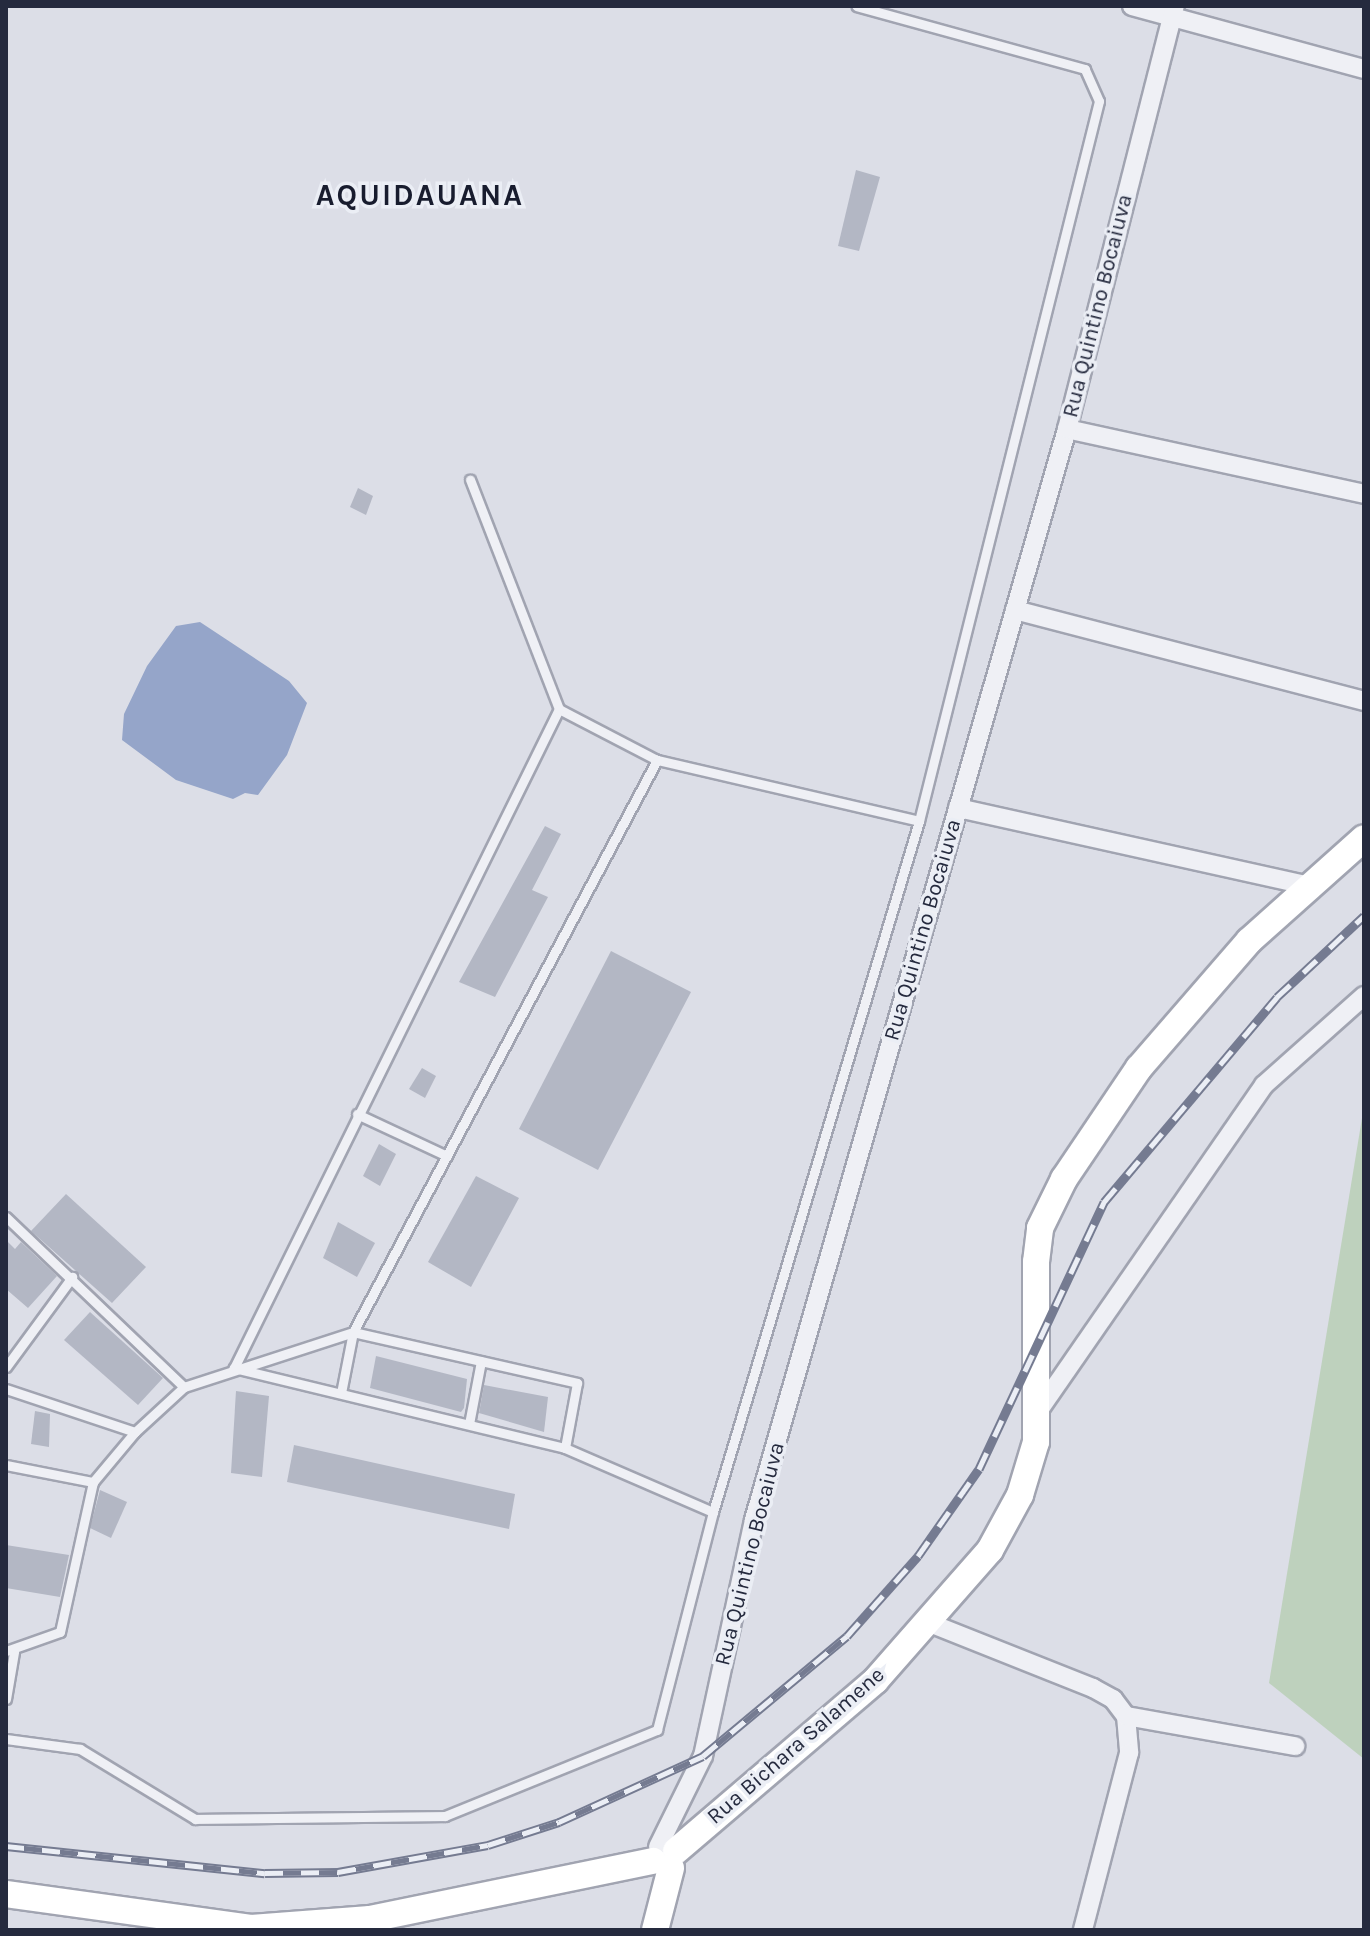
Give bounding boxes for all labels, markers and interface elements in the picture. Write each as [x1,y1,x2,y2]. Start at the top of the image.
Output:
district label: AQUIDAUANA [316,177,524,213]
street label: Rua Quintino Bocaiuva [1057,192,1139,420]
street label: Rua Quintino Bocaiuva [879,816,967,1044]
street label: Rua Quintino Bocaiuva [709,1440,791,1668]
street label: Rua Bichara Salamene [702,1662,890,1830]

